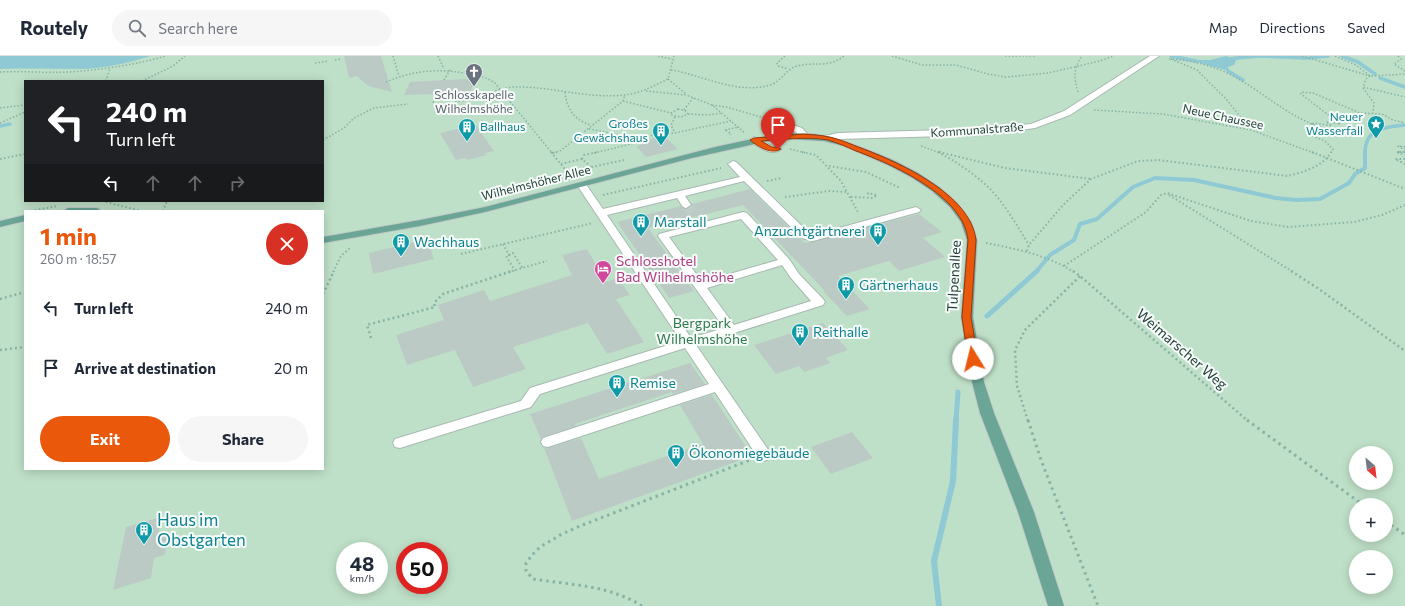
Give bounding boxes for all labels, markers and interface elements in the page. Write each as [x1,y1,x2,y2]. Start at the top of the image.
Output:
search box [112,10,392,46]
text: Routely [20,16,88,39]
icon: search [126,17,148,39]
text: Search here [158,19,238,37]
text: Map [1209,19,1238,36]
text: Directions [1260,19,1325,36]
text: Saved [1347,19,1385,36]
church icon: Schlosskapelle Wilhelmshöhe [464,62,484,87]
place label: Schlosskapelle Wilhelmshöhe [434,87,514,115]
text: 240 m [106,94,187,128]
icon: left [40,96,92,148]
street label: Neue Chaussee [1181,101,1265,131]
pin [761,108,795,149]
place label: Neuer Wasserfall [1306,109,1363,137]
icon: arrive [767,114,789,136]
place icon: Neuer Wasserfall [1366,114,1386,139]
place label: Großes Gewächshaus [574,116,648,144]
building icon: Ballhaus [457,117,477,142]
place label: Ballhaus [480,119,525,133]
street label: Kommunalstraße [930,119,1024,139]
building icon: Großes Gewächshaus [651,121,671,146]
text: Turn left [106,128,175,150]
street label: Wilhelmshöher Allee [480,162,592,202]
icon: left [100,172,122,194]
icon: ahead [142,172,164,194]
icon: ahead [184,172,206,194]
icon: right [226,172,248,194]
building icon: Marstall [631,212,651,237]
place label: Marstall [654,213,706,230]
text: 1 min [40,221,97,250]
building icon: Anzuchtgärtnerei [868,221,888,246]
place label: Anzuchtgärtnerei [754,222,865,239]
button: close [266,223,308,265]
building icon: Wachhaus [391,232,411,257]
place label: Wachhaus [414,233,479,250]
street label: Tulpenallee [943,240,964,312]
text: 260 m · 18:57 [40,251,116,267]
place label: Schlosshotel Bad Wilhelmshöhe [616,252,734,285]
hotel icon: Schlosshotel Bad Wilhelmshöhe [593,259,613,284]
building icon: Gärtnerhaus [836,275,856,300]
place label: Gärtnerhaus [859,276,938,293]
icon: left [40,297,62,319]
text: Turn left [74,299,133,317]
text: 240 m [265,299,308,317]
street label: Weimarscher Weg [1134,305,1231,393]
park label: Bergpark Wilhelmshöhe [657,314,747,347]
building icon: Reithalle [790,322,810,347]
place label: Reithalle [813,323,869,340]
position arrow [952,338,994,380]
icon: arrive [40,357,62,379]
text: Arrive at destination [74,359,216,377]
text: 20 m [274,359,308,377]
building icon: Remise [607,373,627,398]
place label: Remise [630,374,676,391]
button: Exit [40,416,170,462]
button: Share [178,416,308,462]
building icon: Ökonomiegebäude [666,443,686,468]
place label: Ökonomiegebäude [689,444,809,461]
north arrow [1349,446,1393,490]
map controls [1349,446,1393,594]
button: + [1349,498,1393,542]
place label: Haus im Obstgarten [157,509,246,550]
building icon: Haus im Obstgarten [134,520,154,545]
speed limit sign: 50 [396,542,448,594]
button: − [1349,550,1393,594]
text: 48 [350,551,374,575]
text: km/h [350,572,374,584]

